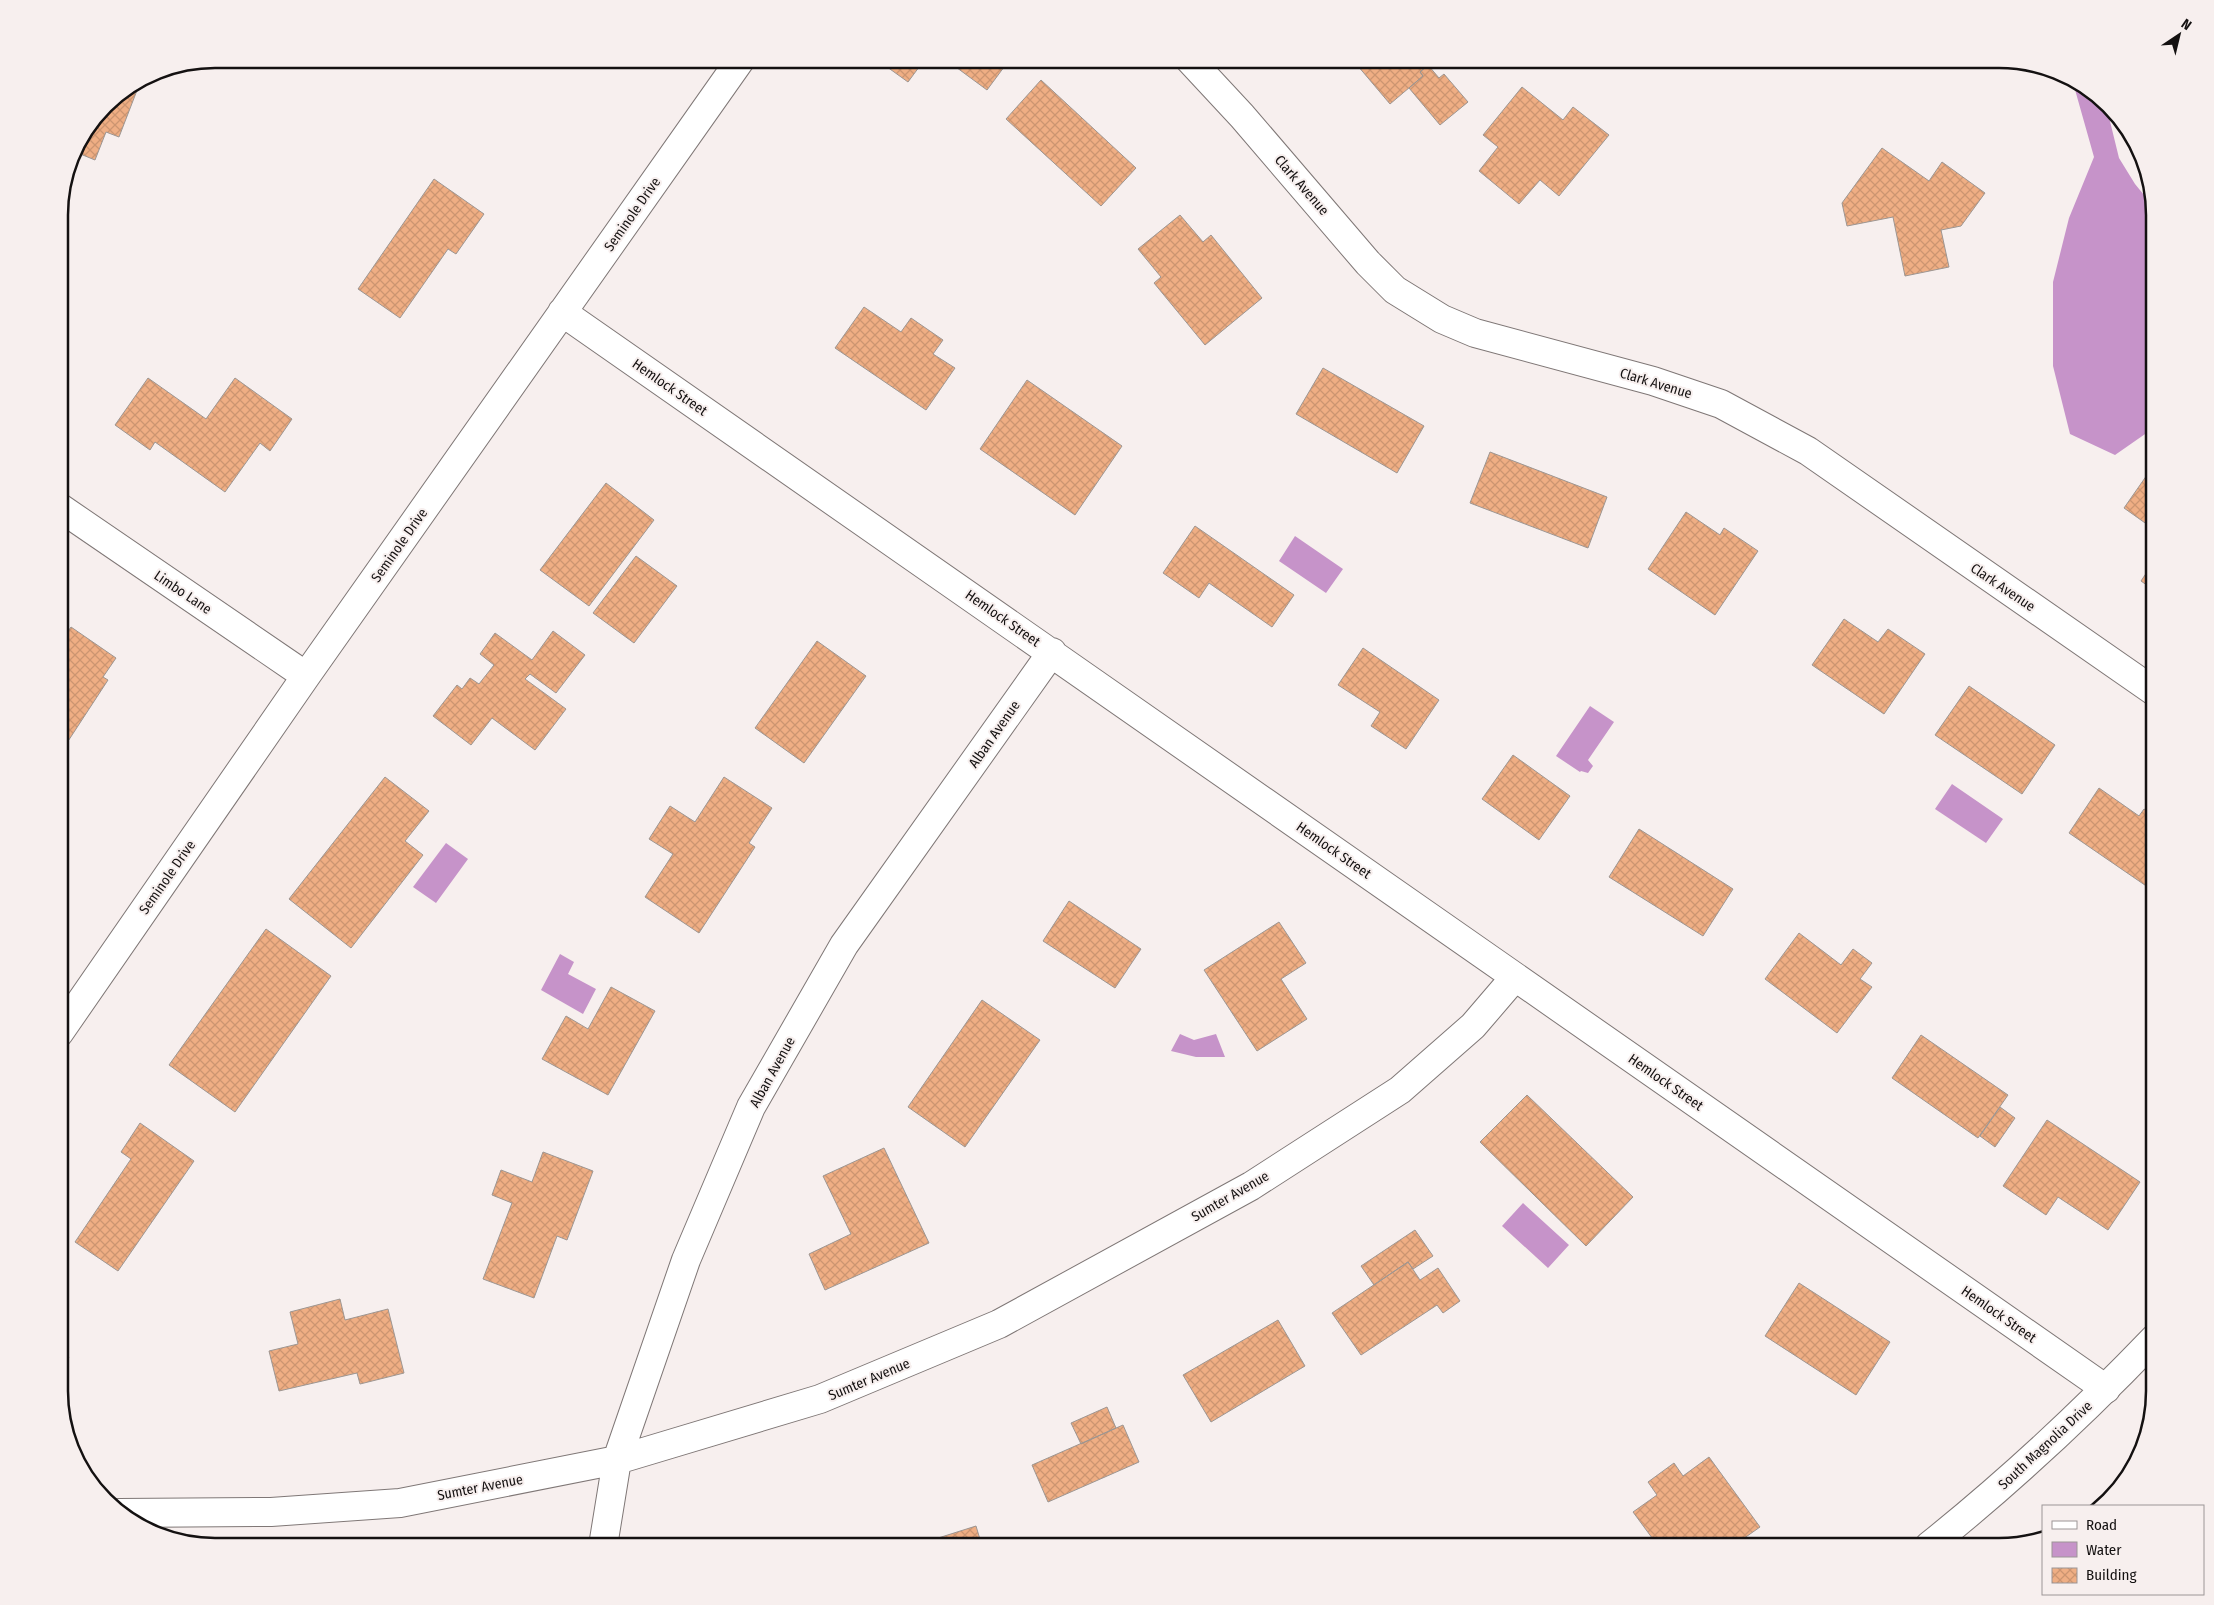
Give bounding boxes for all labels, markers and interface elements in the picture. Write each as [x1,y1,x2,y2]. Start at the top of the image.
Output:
north arrow [2154,10,2204,60]
text: N [2178,15,2194,34]
street label: Clark Avenue [1271,152,1332,219]
street label: Seminole Drive [601,174,664,255]
street label: Hemlock Street [629,355,711,420]
street label: Clark Avenue [1618,364,1694,402]
street label: Seminole Drive [368,505,431,586]
street label: Clark Avenue [1967,560,2038,615]
street label: Limbo Lane [151,567,215,618]
street label: Hemlock Street [962,586,1044,651]
street label: Alban Avenue [965,697,1024,771]
street label: Hemlock Street [1293,818,1375,883]
street label: Seminole Drive [136,837,199,918]
street label: Alban Avenue [746,1034,799,1110]
street label: Hemlock Street [1625,1050,1707,1115]
street label: Sumter Avenue [1189,1167,1272,1225]
street label: Hemlock Street [1958,1282,2040,1347]
street label: Sumter Avenue [826,1355,912,1404]
street label: South Magnolia Drive [1995,1398,2096,1493]
street label: Sumter Avenue [436,1471,524,1504]
legend [2042,1505,2204,1595]
text: Road [2086,1516,2117,1534]
text: Water [2086,1541,2122,1559]
text: Building [2086,1566,2137,1584]

